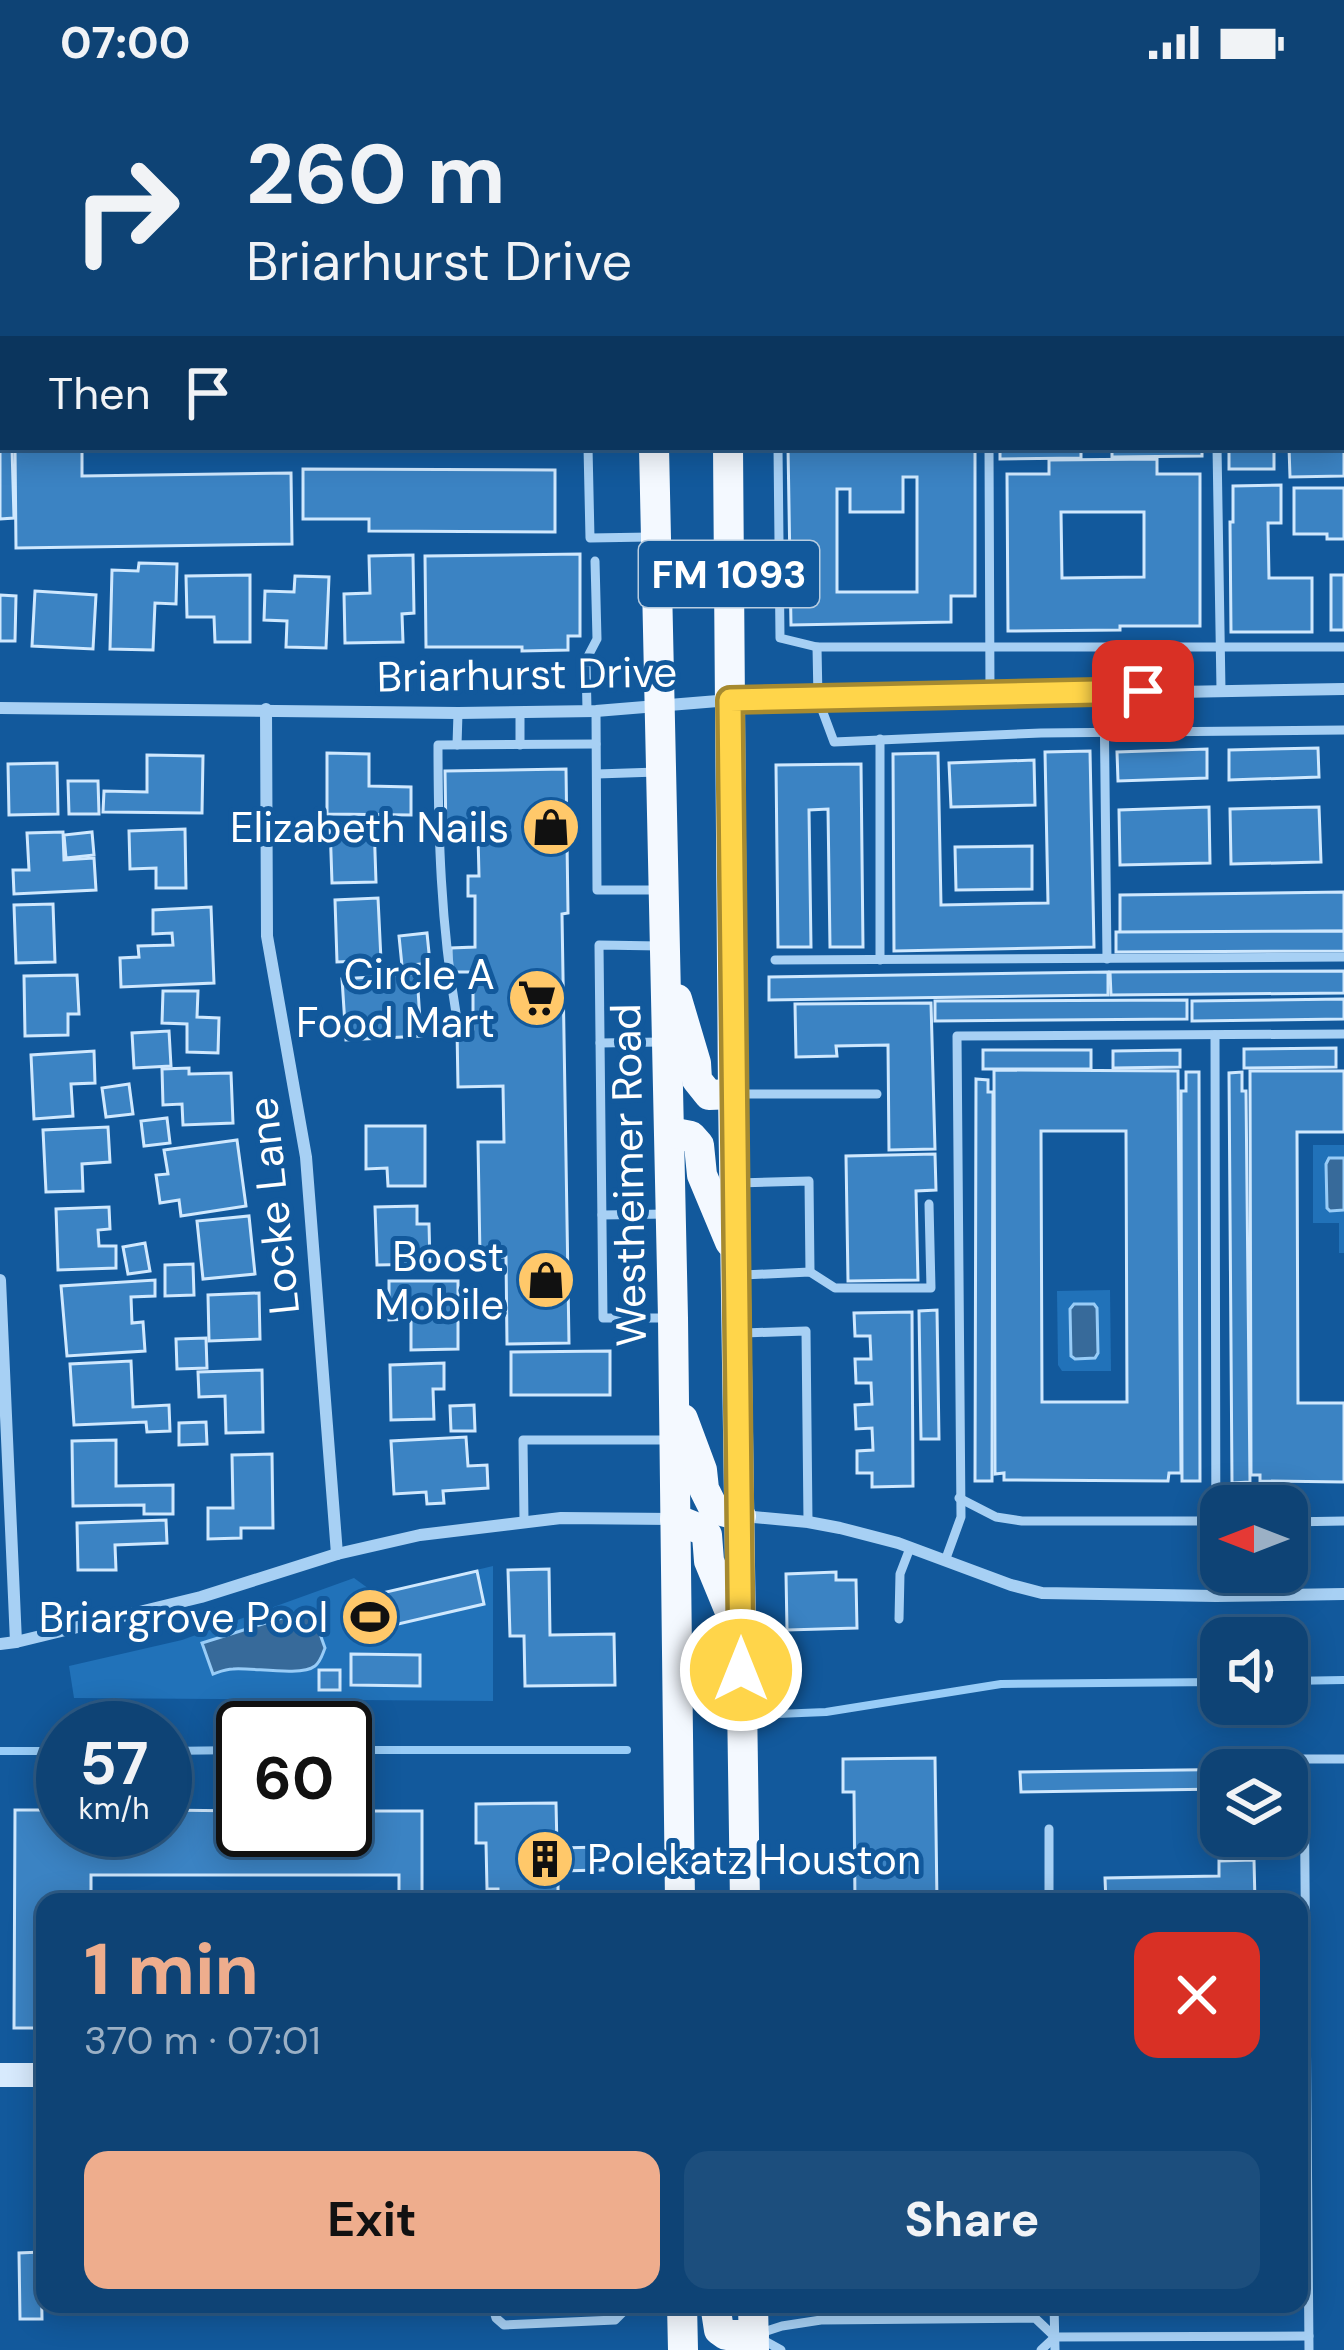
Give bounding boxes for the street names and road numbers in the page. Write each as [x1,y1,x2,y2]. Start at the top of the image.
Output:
road number: FM 1093 [639,541,819,607]
street label: Briarhurst Drive [376,644,678,705]
street label: Westheimer Road [598,1003,659,1347]
street label: Locke Lane [235,1095,312,1317]

